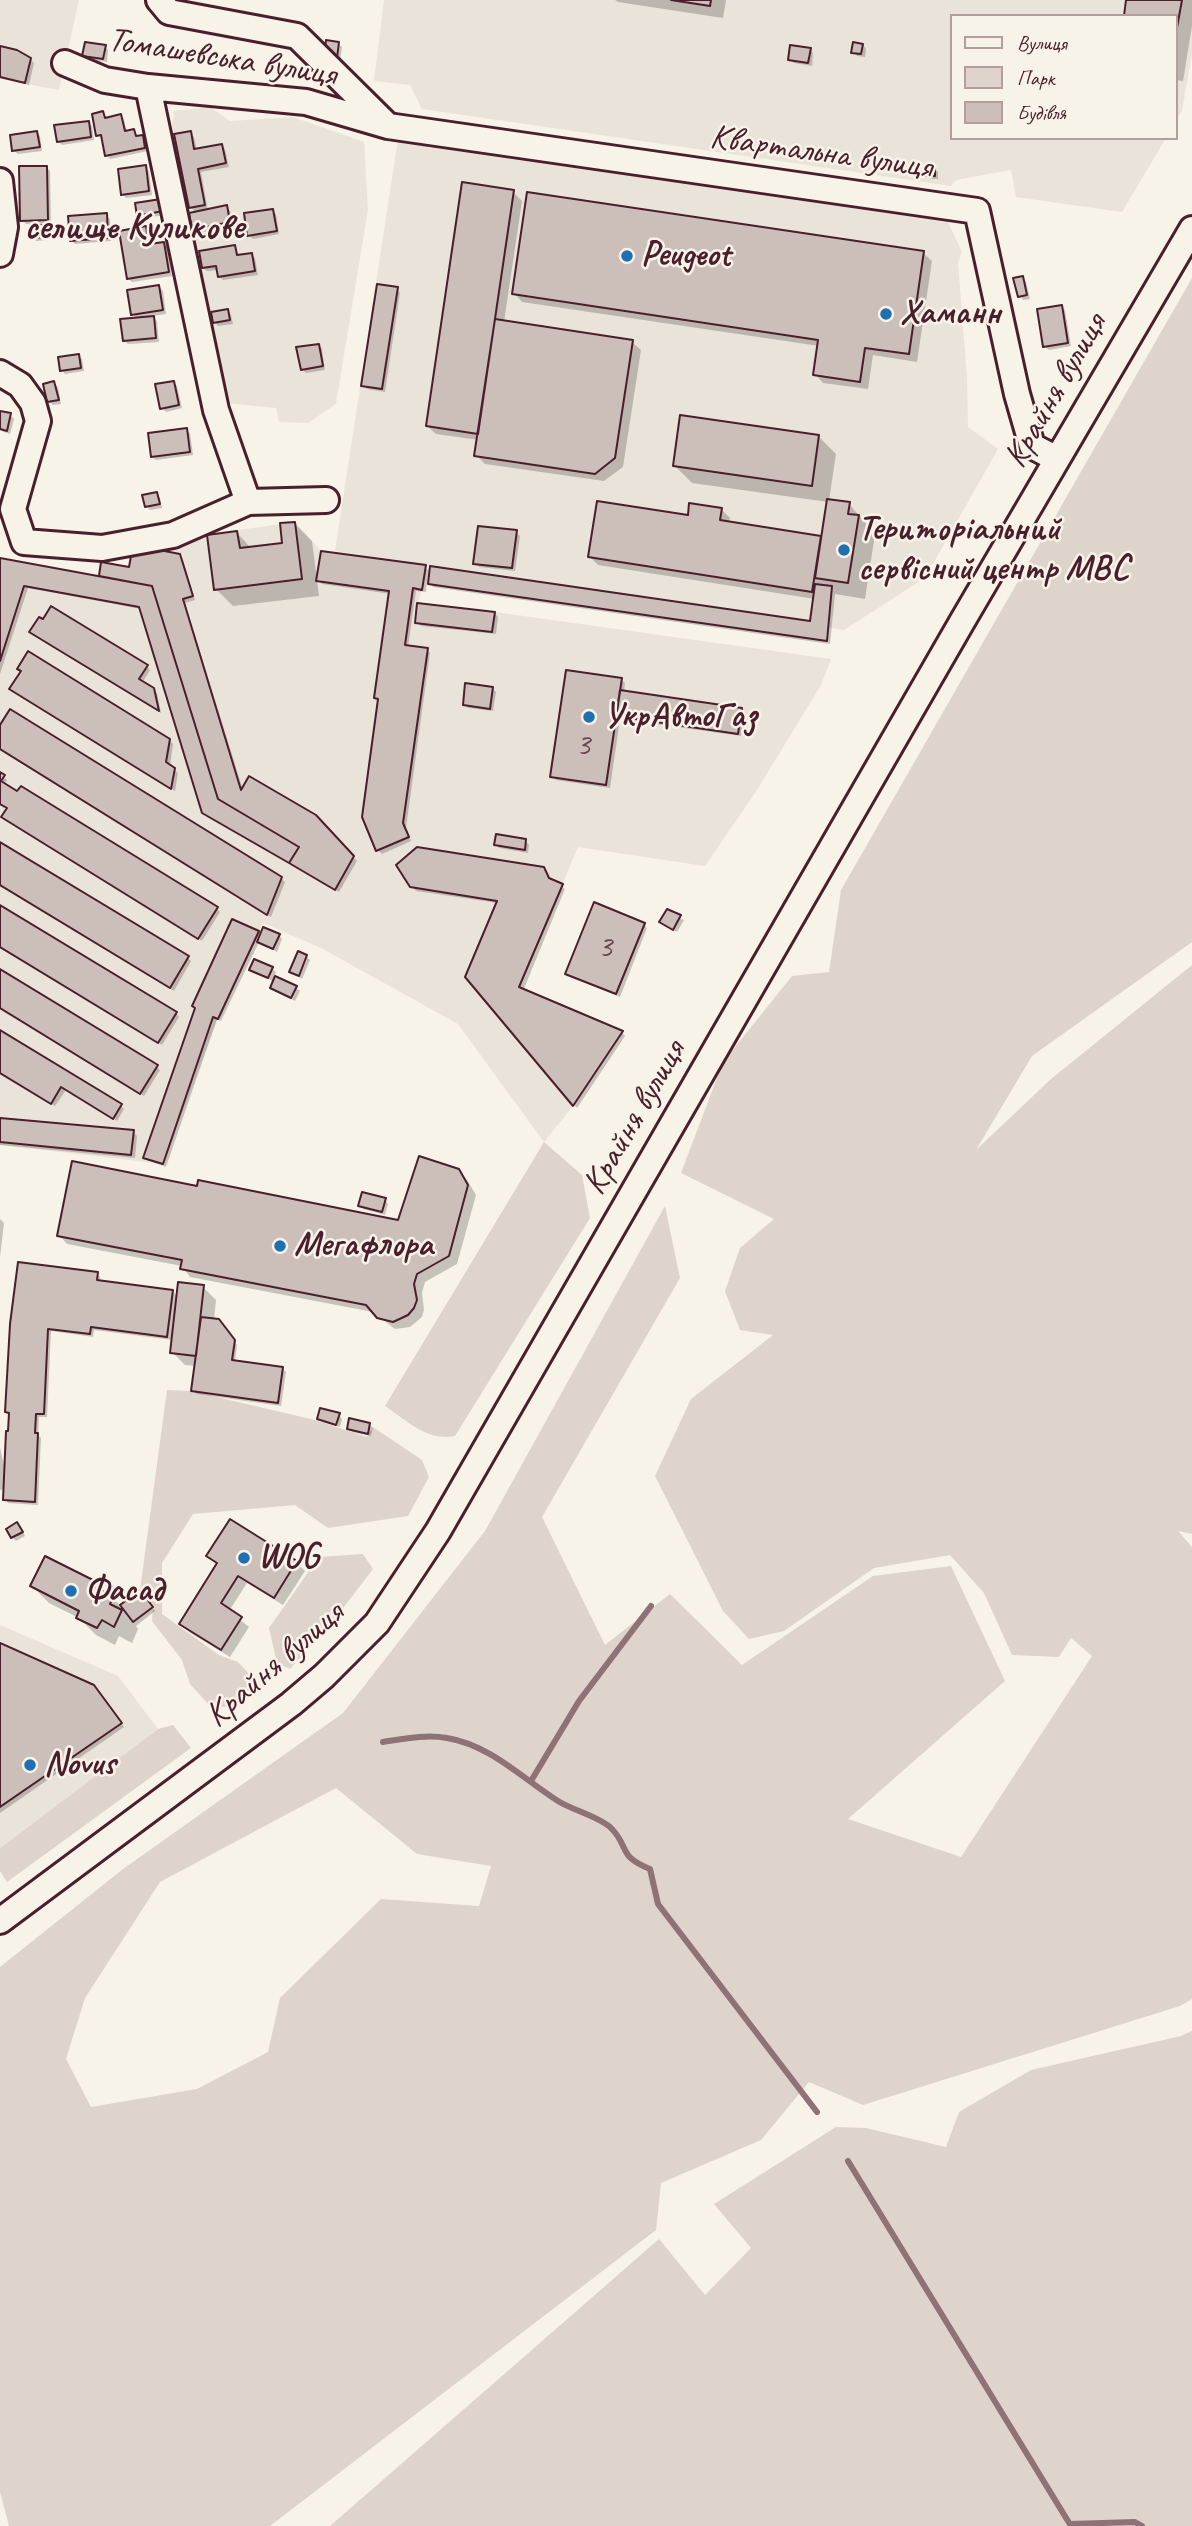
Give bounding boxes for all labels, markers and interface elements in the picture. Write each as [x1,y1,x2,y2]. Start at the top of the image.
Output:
legend [950,14,1178,140]
street label: Томашевська вулиця [105,19,339,97]
text: Вулиця [1017,30,1067,56]
text: Парк [1017,65,1054,91]
text: Будівля [1017,100,1066,126]
street label: Квартальна вулиця [707,117,935,189]
district label: селище Куликове [24,206,244,250]
place label: Peugeot [641,235,730,277]
marker: Peugeot [619,248,635,264]
place label: Хаманн [900,293,1001,335]
marker: Хаманн [878,306,894,322]
street label: Крайня вулиця [995,307,1117,475]
place label: Територіальний сервісний центр МВС [858,509,1129,591]
marker: Територіальний сервісний центр МВС [836,542,852,558]
place label: УкрАвтоГаз [603,696,757,738]
marker: УкрАвтоГаз [581,709,597,725]
house number: 3 [576,727,590,765]
house number: 3 [598,929,612,967]
street label: Крайня вулиця [574,1034,696,1202]
place label: Мегафлора [294,1225,433,1267]
marker: Мегафлора [272,1238,288,1254]
place label: WOG [258,1537,319,1579]
marker: WOG [236,1550,252,1566]
place label: Фасад [85,1570,164,1612]
marker: Фасад [63,1583,79,1599]
street label: Крайня вулиця [197,1593,353,1737]
place label: Novus [44,1744,115,1786]
marker: Novus [22,1757,38,1773]

